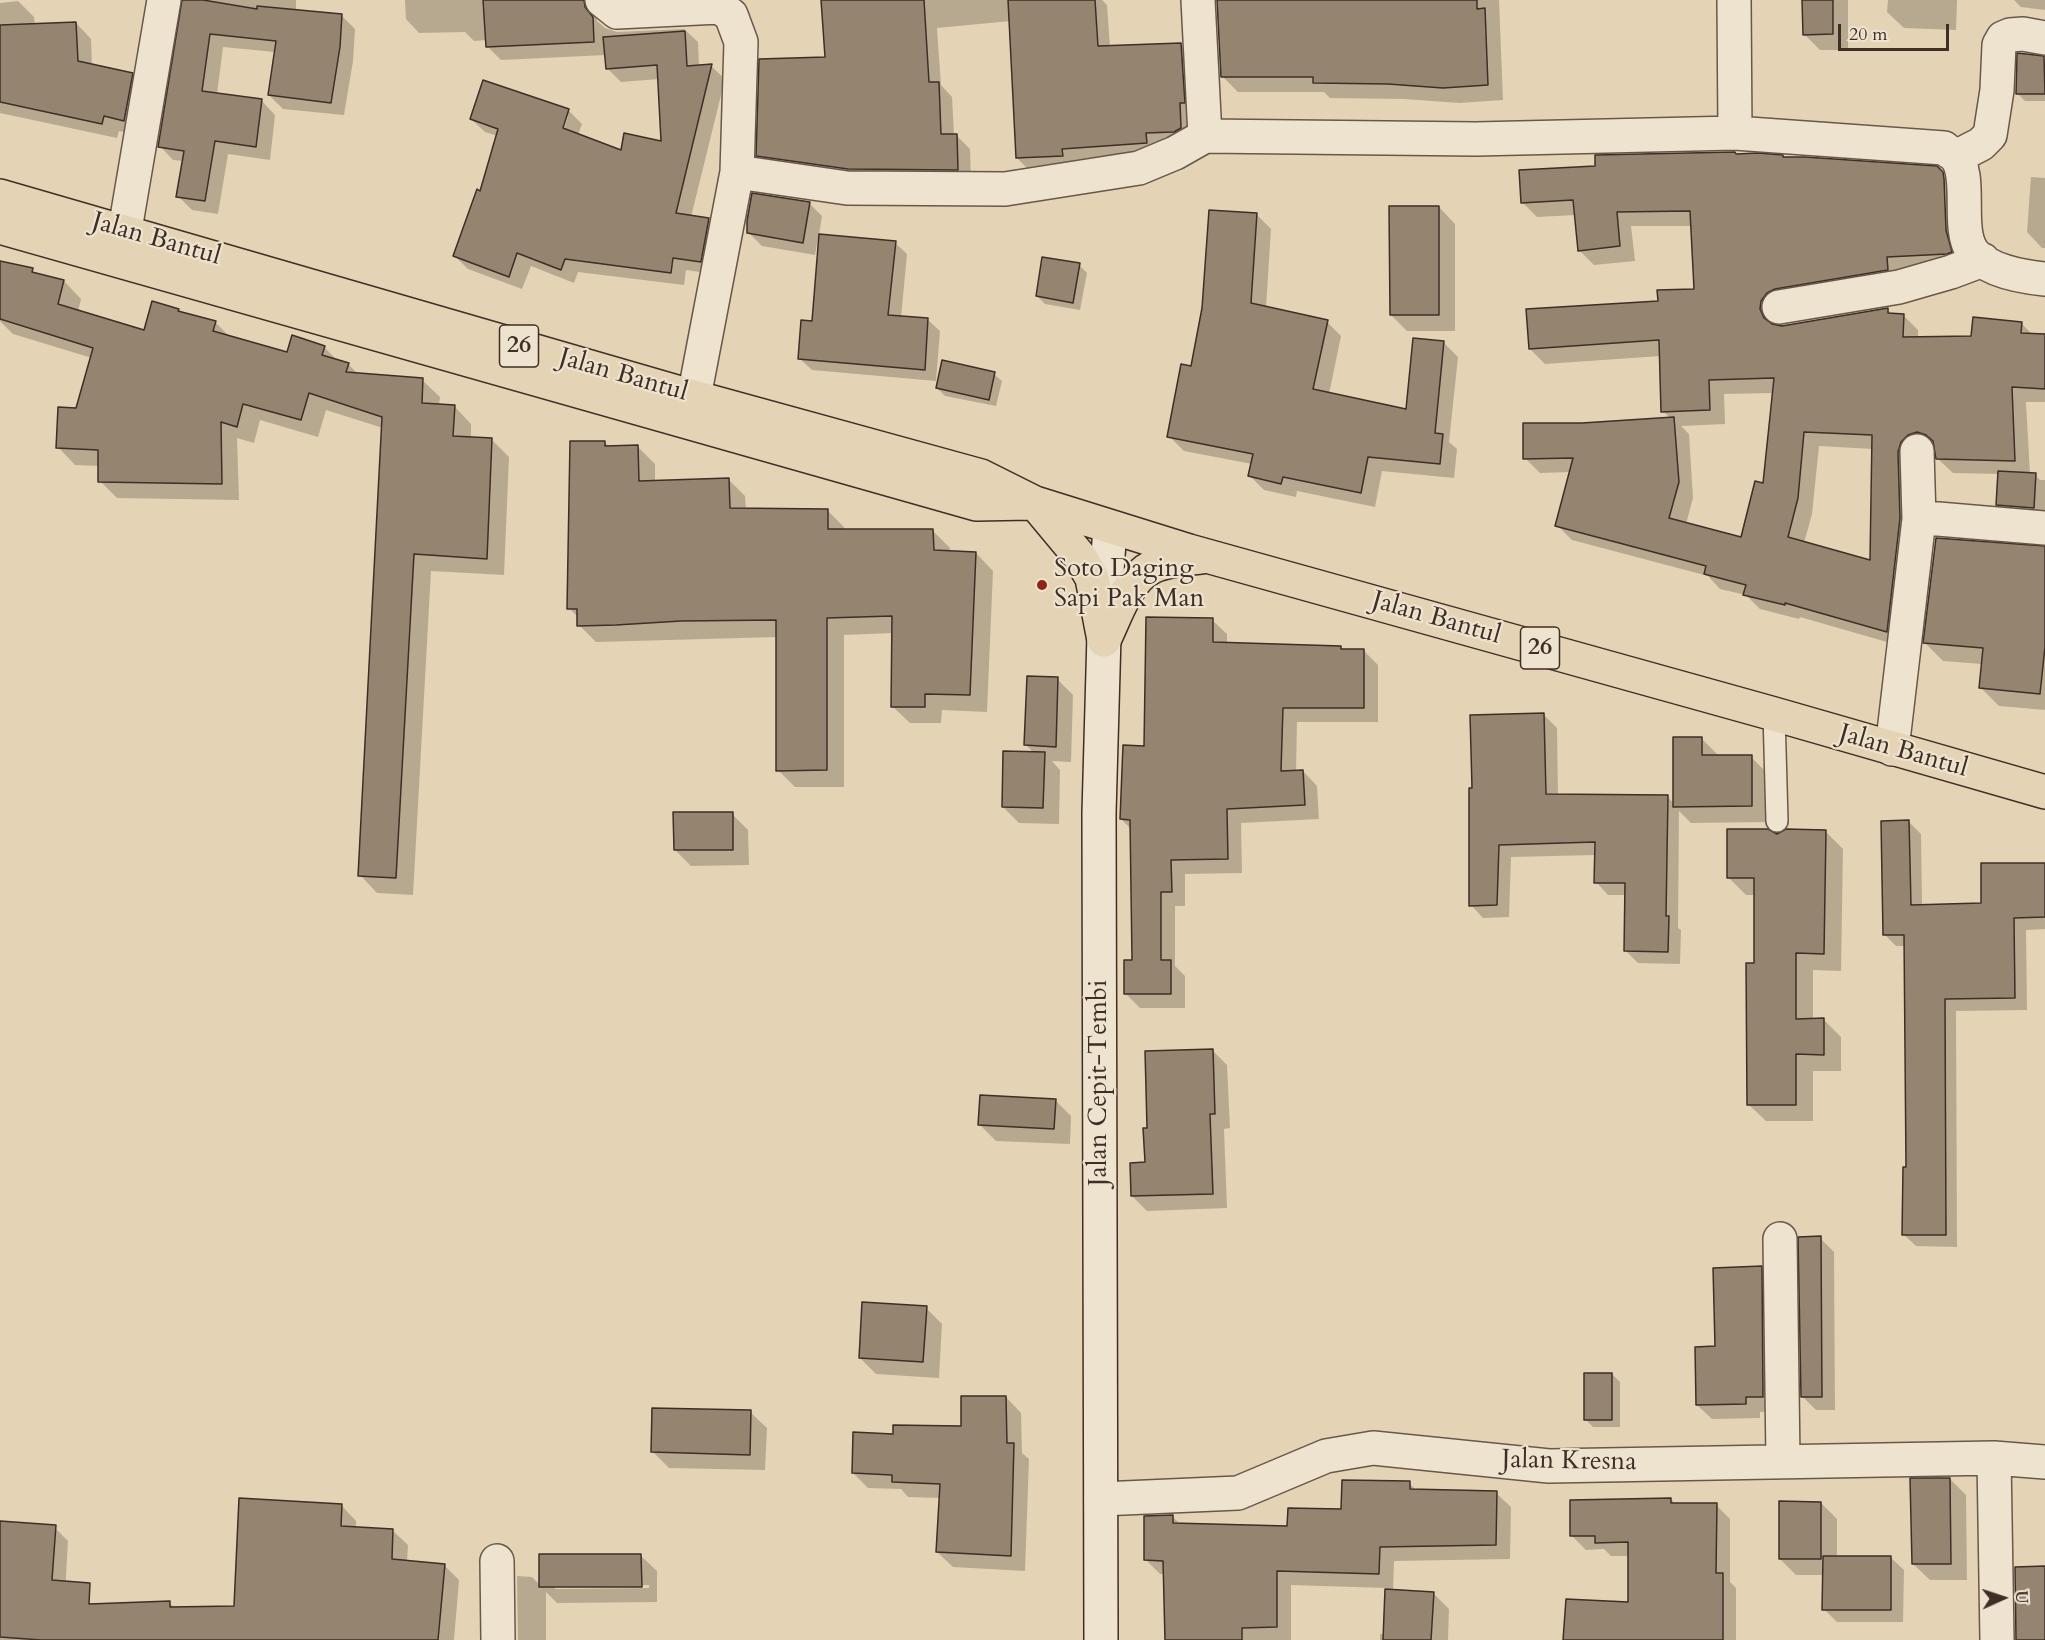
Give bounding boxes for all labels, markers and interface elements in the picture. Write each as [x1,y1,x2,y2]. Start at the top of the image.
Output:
scale bar [1841,12,1952,50]
text: 20 m [1849,22,1888,47]
street label: Jalan Bantul [88,207,224,273]
road number: 26 [500,325,538,367]
street label: Jalan Bantul [555,343,691,409]
place label: Soto Daging Sapi Pak Man [1054,554,1204,616]
marker: Soto Daging Sapi Pak Man [1035,578,1049,592]
street label: Jalan Bantul [1368,586,1504,652]
road number: 26 [1520,627,1560,669]
street label: Jalan Bantul [1835,719,1971,785]
street label: Jalan Cepit-Tembi [1084,980,1116,1186]
street label: Jalan Kresna [1501,1445,1637,1479]
north arrow [1973,1568,2033,1628]
text: U [2010,1590,2032,1604]

